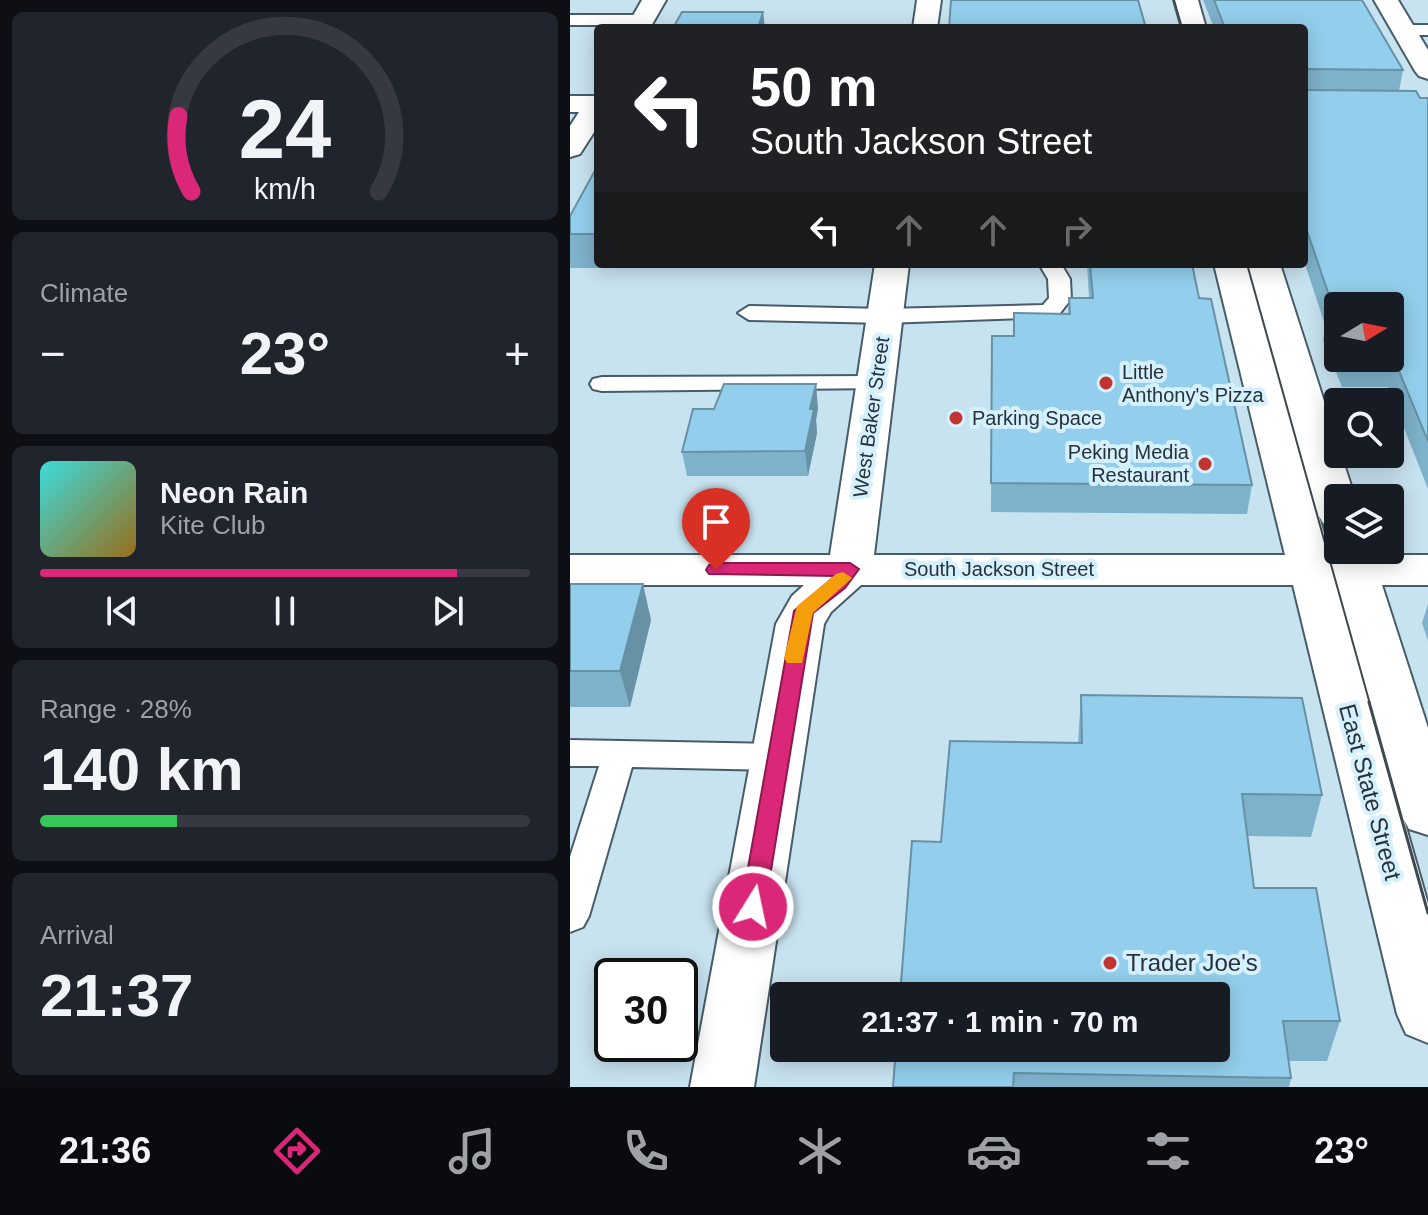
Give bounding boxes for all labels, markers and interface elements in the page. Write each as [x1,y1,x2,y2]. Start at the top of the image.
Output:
text: 50 m [750,55,878,118]
icon: left [618,56,722,160]
text: 24 [239,83,331,176]
text: South Jackson Street [750,121,1092,162]
text: km/h [254,173,316,205]
icon: left [803,208,847,252]
icon: ahead [887,208,931,252]
icon: ahead [971,208,1015,252]
icon: right [1055,208,1099,252]
text: Climate [40,278,128,308]
north arrow [1324,292,1404,372]
map controls [1324,292,1404,564]
text: 23° [240,320,330,387]
text: − [40,329,66,378]
text: + [504,329,530,378]
street label: West Baker Street [849,335,893,499]
place label: Little Anthony's Pizza [1122,361,1265,406]
marker: Little Anthony's Pizza [1097,374,1115,392]
button: search [1324,388,1404,468]
place label: Parking Space [972,407,1102,429]
marker: Parking Space [947,409,965,427]
place label: Peking Media Restaurant [1068,441,1190,486]
marker: Peking Media Restaurant [1196,455,1214,473]
text: Neon Rain [160,476,308,509]
button: layers [1324,484,1404,564]
pin [682,488,750,570]
icon: arrive [694,500,738,544]
text: Kite Club [160,510,266,540]
street label: South Jackson Street [904,558,1094,580]
icon: previous [100,589,144,633]
icon: pause [263,589,307,633]
icon: next [426,589,470,633]
text: Range · 28% [40,694,192,724]
street label: East State Street [1334,701,1407,883]
text: 140 km [40,736,244,803]
position arrow [711,865,795,949]
text: Arrival [40,920,114,950]
place label: Trader Joe's [1126,949,1258,976]
marker: Trader Joe's [1101,954,1119,972]
speed limit sign: 30 [594,958,698,1062]
text: 21:37 [40,962,193,1029]
text: 21:37 · 1 min · 70 m [862,1005,1138,1038]
icon: directions [269,1123,325,1179]
icon: music [444,1123,500,1179]
icon: phone [618,1123,674,1179]
icon: climate [792,1123,848,1179]
icon: car [966,1123,1022,1179]
icon: filters [1140,1123,1196,1179]
text: 21:36 [59,1130,151,1171]
text: 23° [1314,1130,1369,1171]

